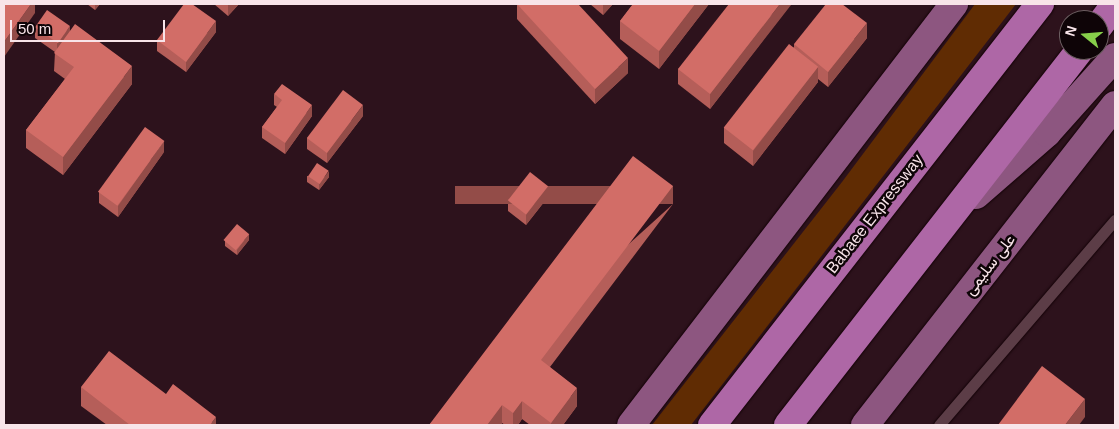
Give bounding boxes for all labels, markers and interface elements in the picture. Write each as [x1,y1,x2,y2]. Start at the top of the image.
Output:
scale bar [12,10,168,42]
north arrow [1059,10,1109,60]
text: 50 m [18,20,51,37]
text: N [1061,24,1080,38]
street label: Babaee Expressway [823,151,927,277]
street label: علی سلیمی [960,231,1020,299]

